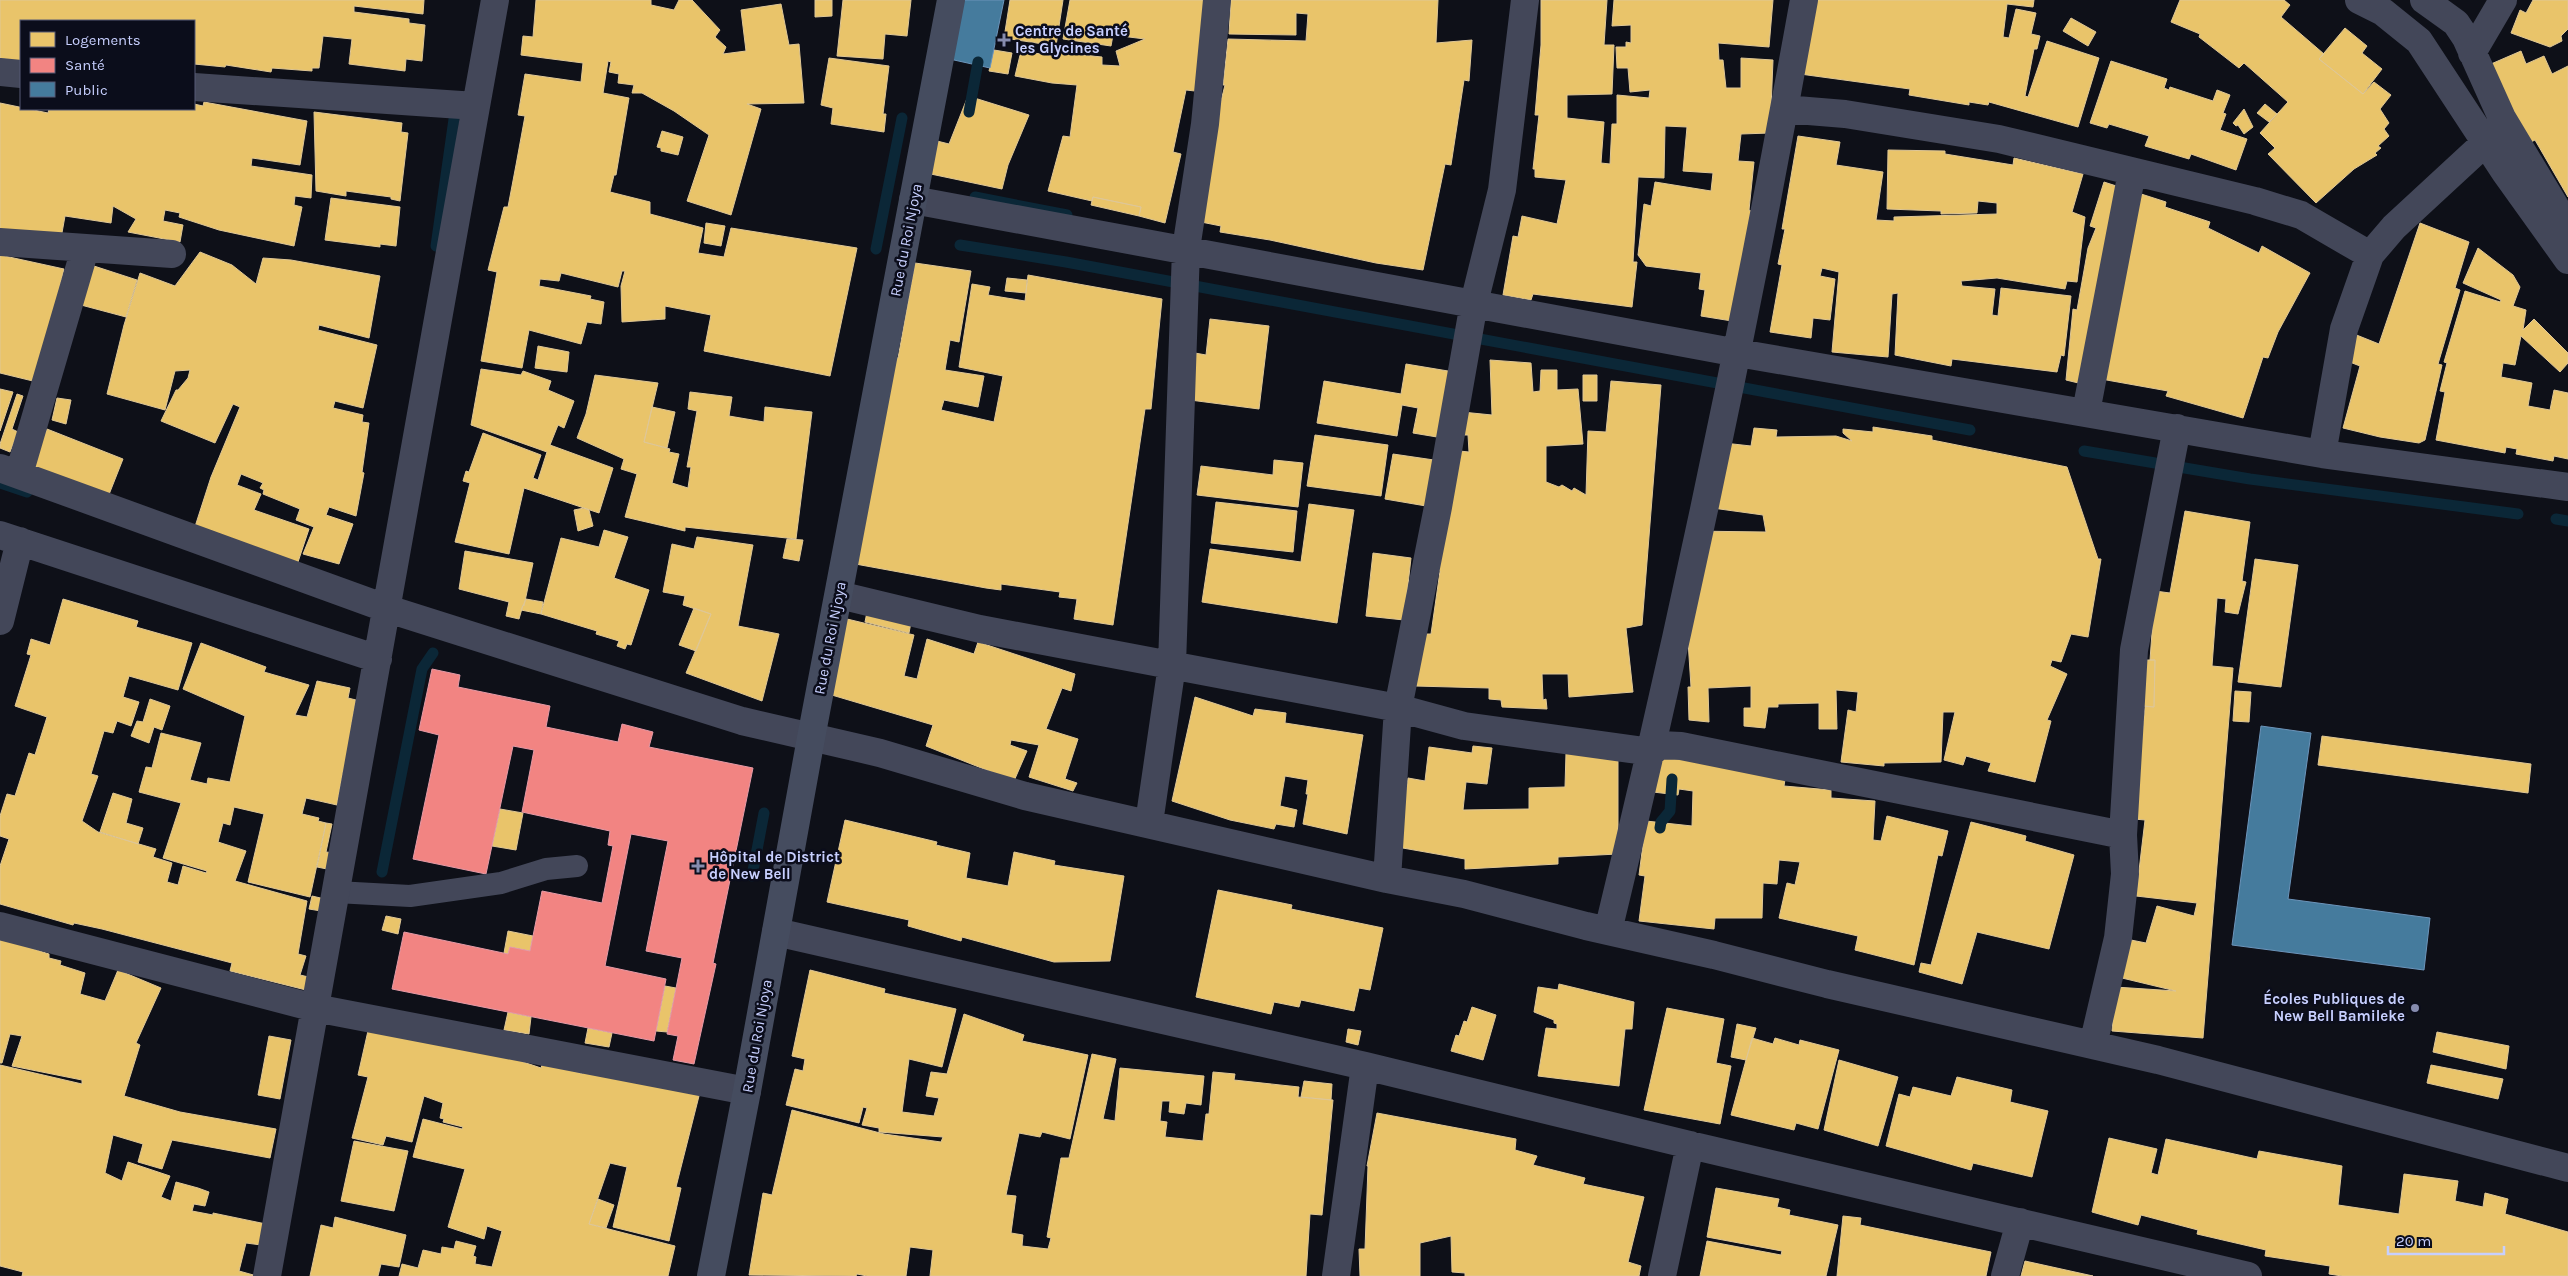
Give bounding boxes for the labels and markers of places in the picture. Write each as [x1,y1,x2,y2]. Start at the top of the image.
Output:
place label: Centre de Santé les Glycines [1015,22,1128,57]
marker: Centre de Santé les Glycines [997,33,1011,47]
place label: Hôpital de District de New Bell [709,848,840,883]
marker: Hôpital de District de New Bell [691,859,705,873]
place label: Écoles Publiques de New Bell Bamileke [2263,989,2405,1025]
marker: Écoles Publiques de New Bell Bamileke [2409,1002,2421,1014]

